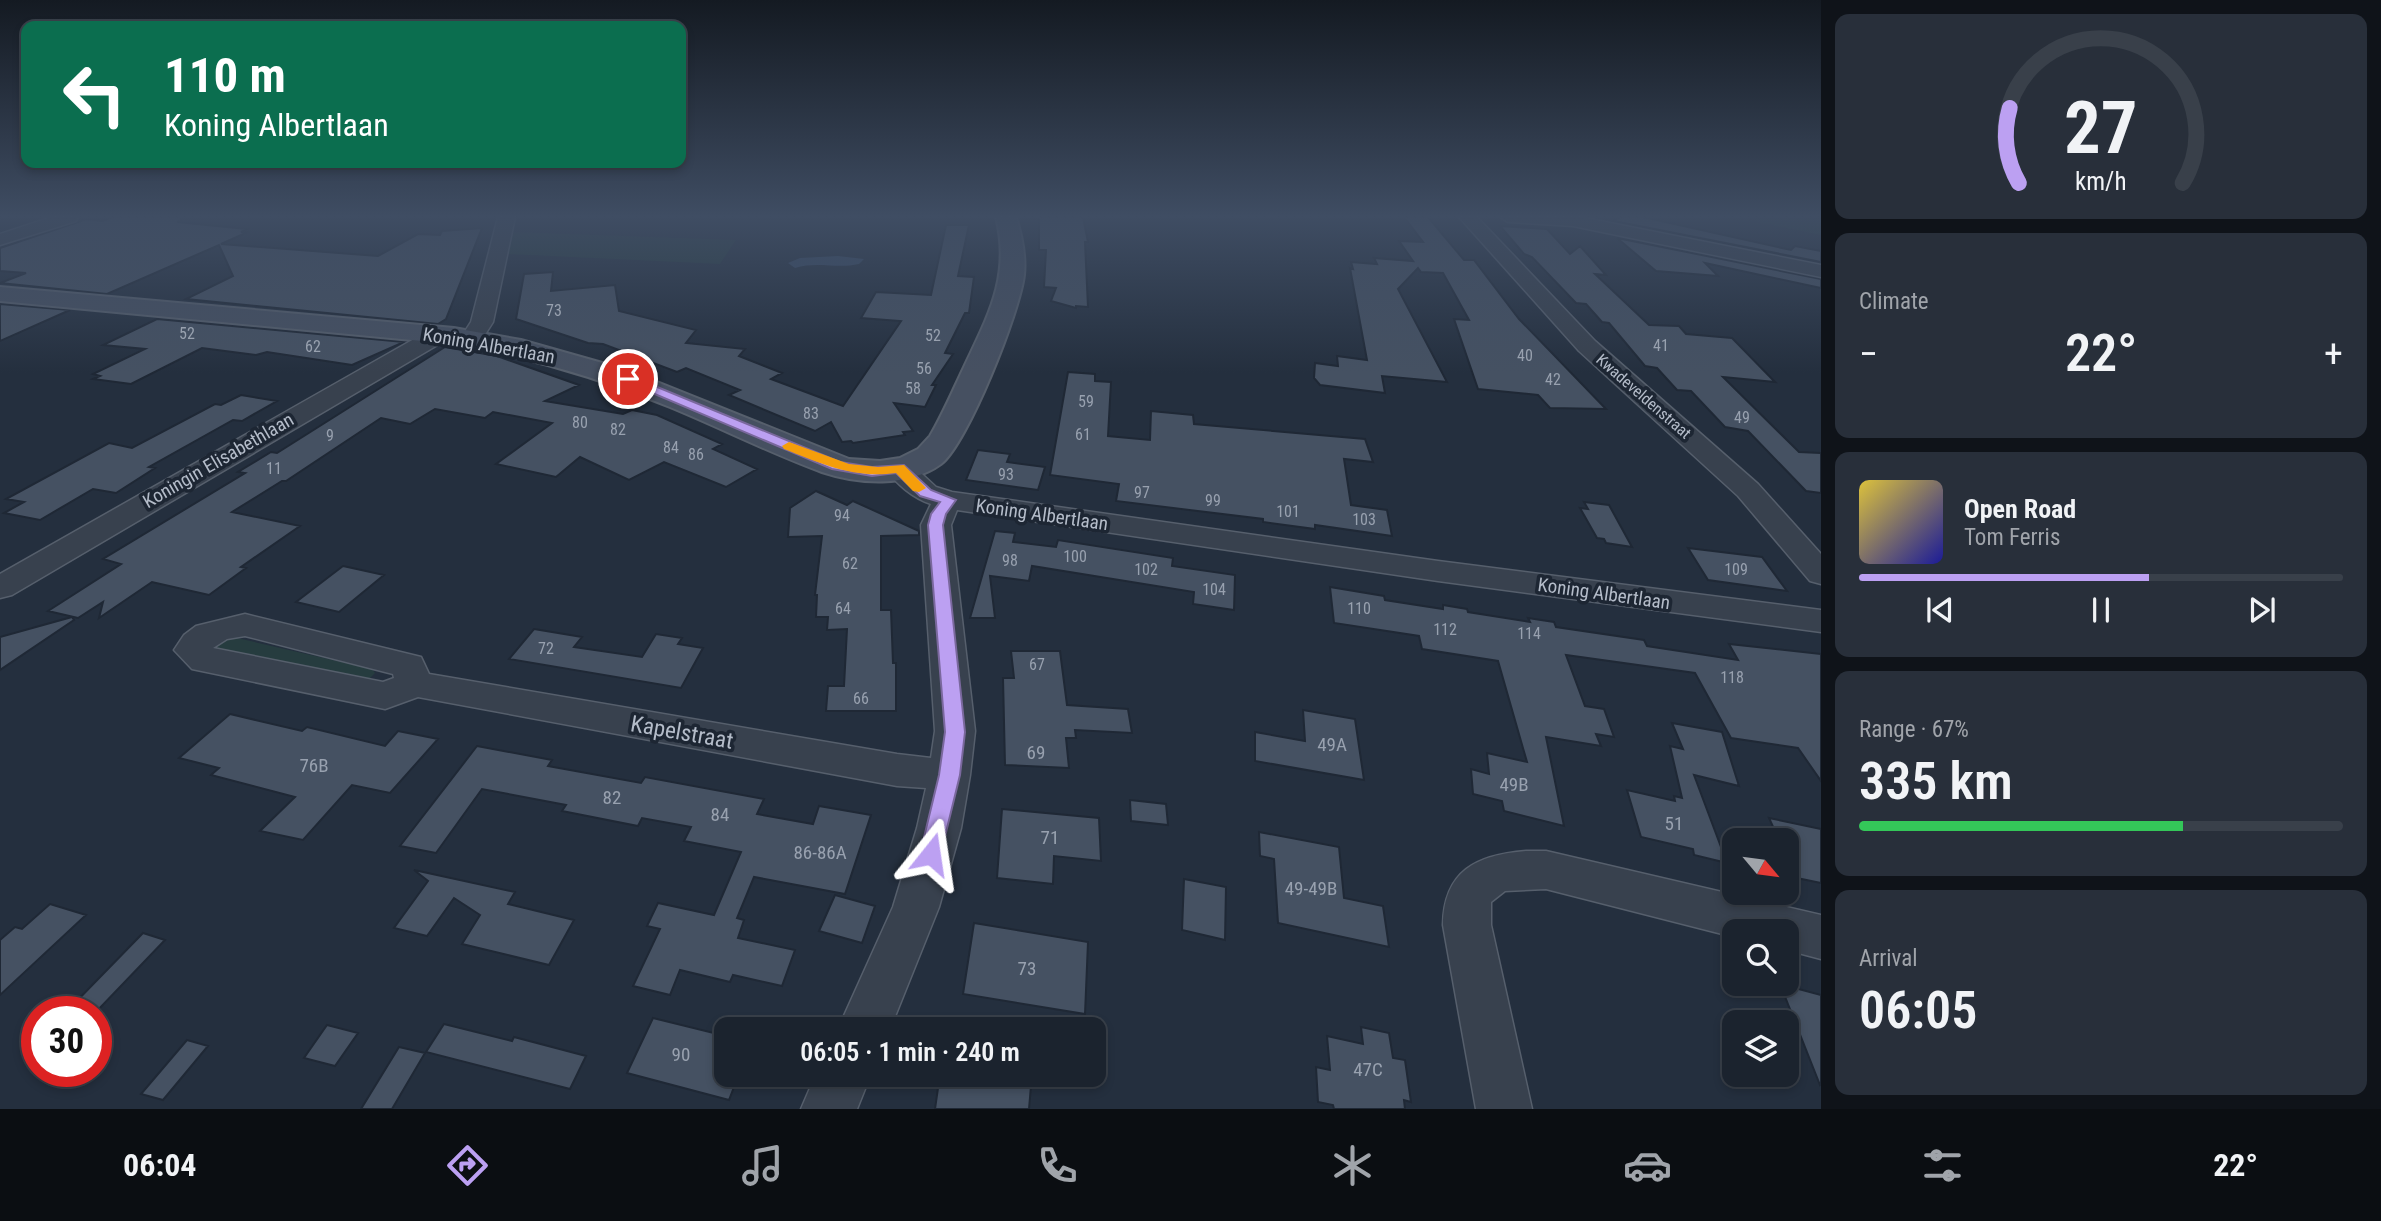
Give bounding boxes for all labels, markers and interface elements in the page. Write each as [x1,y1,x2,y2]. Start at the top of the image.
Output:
text: 110 m [164,47,286,104]
icon: left [49,49,140,140]
text: 27 [2064,85,2138,171]
text: Koning Albertlaan [164,106,389,144]
text: km/h [2075,166,2127,195]
text: Climate [1859,288,1929,315]
house number: 73 [546,301,562,320]
street label: Koning Albertlaan [421,323,557,368]
text: 22° [2065,323,2137,384]
house number: 52 [179,324,195,343]
house number: 52 [925,326,941,345]
text: − [1859,332,1878,376]
text: + [2324,332,2343,376]
house number: 41 [1653,336,1669,355]
house number: 62 [305,337,321,356]
house number: 40 [1517,346,1533,365]
pin [598,349,658,409]
street label: Kwadeveldenstraat [1592,350,1695,443]
house number: 56 [916,359,932,378]
icon: arrive [609,360,647,398]
house number: 42 [1545,370,1561,389]
house number: 58 [905,379,921,398]
house number: 59 [1078,392,1094,411]
house number: 83 [803,404,819,423]
street label: Koningin Elisabethlaan [139,408,298,513]
house number: 49 [1734,408,1750,427]
house number: 80 [572,413,588,432]
house number: 82 [610,420,626,439]
house number: 61 [1075,425,1091,444]
house number: 9 [326,426,334,445]
house number: 84 [663,438,679,457]
house number: 86 [688,445,704,464]
house number: 11 [266,459,282,478]
house number: 93 [998,465,1014,484]
house number: 97 [1134,483,1150,502]
house number: 99 [1205,491,1221,510]
street label: Koning Albertlaan [974,494,1110,535]
text: Open Road [1964,494,2076,524]
house number: 101 [1276,502,1300,521]
house number: 94 [834,506,850,525]
house number: 103 [1352,510,1376,529]
text: Tom Ferris [1964,524,2060,551]
house number: 100 [1063,547,1087,566]
house number: 98 [1002,551,1018,570]
house number: 62 [842,554,858,573]
house number: 102 [1134,560,1158,579]
house number: 109 [1724,560,1748,579]
street label: Koning Albertlaan [1536,573,1672,614]
house number: 104 [1202,580,1226,599]
icon: previous [1921,591,1959,629]
icon: pause [2082,591,2120,629]
icon: next [2243,591,2281,629]
house number: 64 [835,599,851,618]
house number: 110 [1347,599,1371,618]
house number: 112 [1433,620,1457,639]
house number: 114 [1517,624,1541,643]
house number: 72 [538,639,554,658]
house number: 67 [1029,655,1045,674]
house number: 118 [1720,668,1744,687]
house number: 66 [853,689,869,708]
street label: Kapelstraat [629,710,735,755]
text: Range · 67% [1859,716,1969,743]
house number: 49A [1317,733,1347,756]
house number: 69 [1027,741,1045,764]
text: 335 km [1859,751,2013,812]
house number: 76B [299,754,329,777]
house number: 49B [1499,773,1529,796]
house number: 82 [603,786,621,809]
house number: 84 [711,803,729,826]
house number: 51 [1665,812,1683,835]
position arrow [894,817,968,891]
house number: 71 [1041,826,1059,849]
north arrow [1722,828,1799,905]
map controls [1722,828,1799,1087]
house number: 86-86A [793,841,847,864]
house number: 49-49B [1285,877,1337,900]
button: search [1722,919,1799,996]
text: Arrival [1859,945,1918,972]
house number: 73 [1018,957,1036,980]
text: 06:05 [1859,980,1977,1041]
speed limit sign: 30 [21,996,112,1087]
button: layers [1722,1010,1799,1087]
text: 06:05 · 1 min · 240 m [800,1037,1020,1067]
house number: 90 [672,1043,690,1066]
house number: 47C [1353,1058,1383,1081]
icon: directions [443,1141,492,1190]
icon: music [738,1141,787,1190]
icon: phone [1033,1141,1082,1190]
icon: climate [1328,1141,1377,1190]
icon: car [1623,1141,1672,1190]
icon: filters [1918,1141,1967,1190]
text: 06:04 [123,1146,196,1184]
text: 22° [2213,1146,2258,1184]

